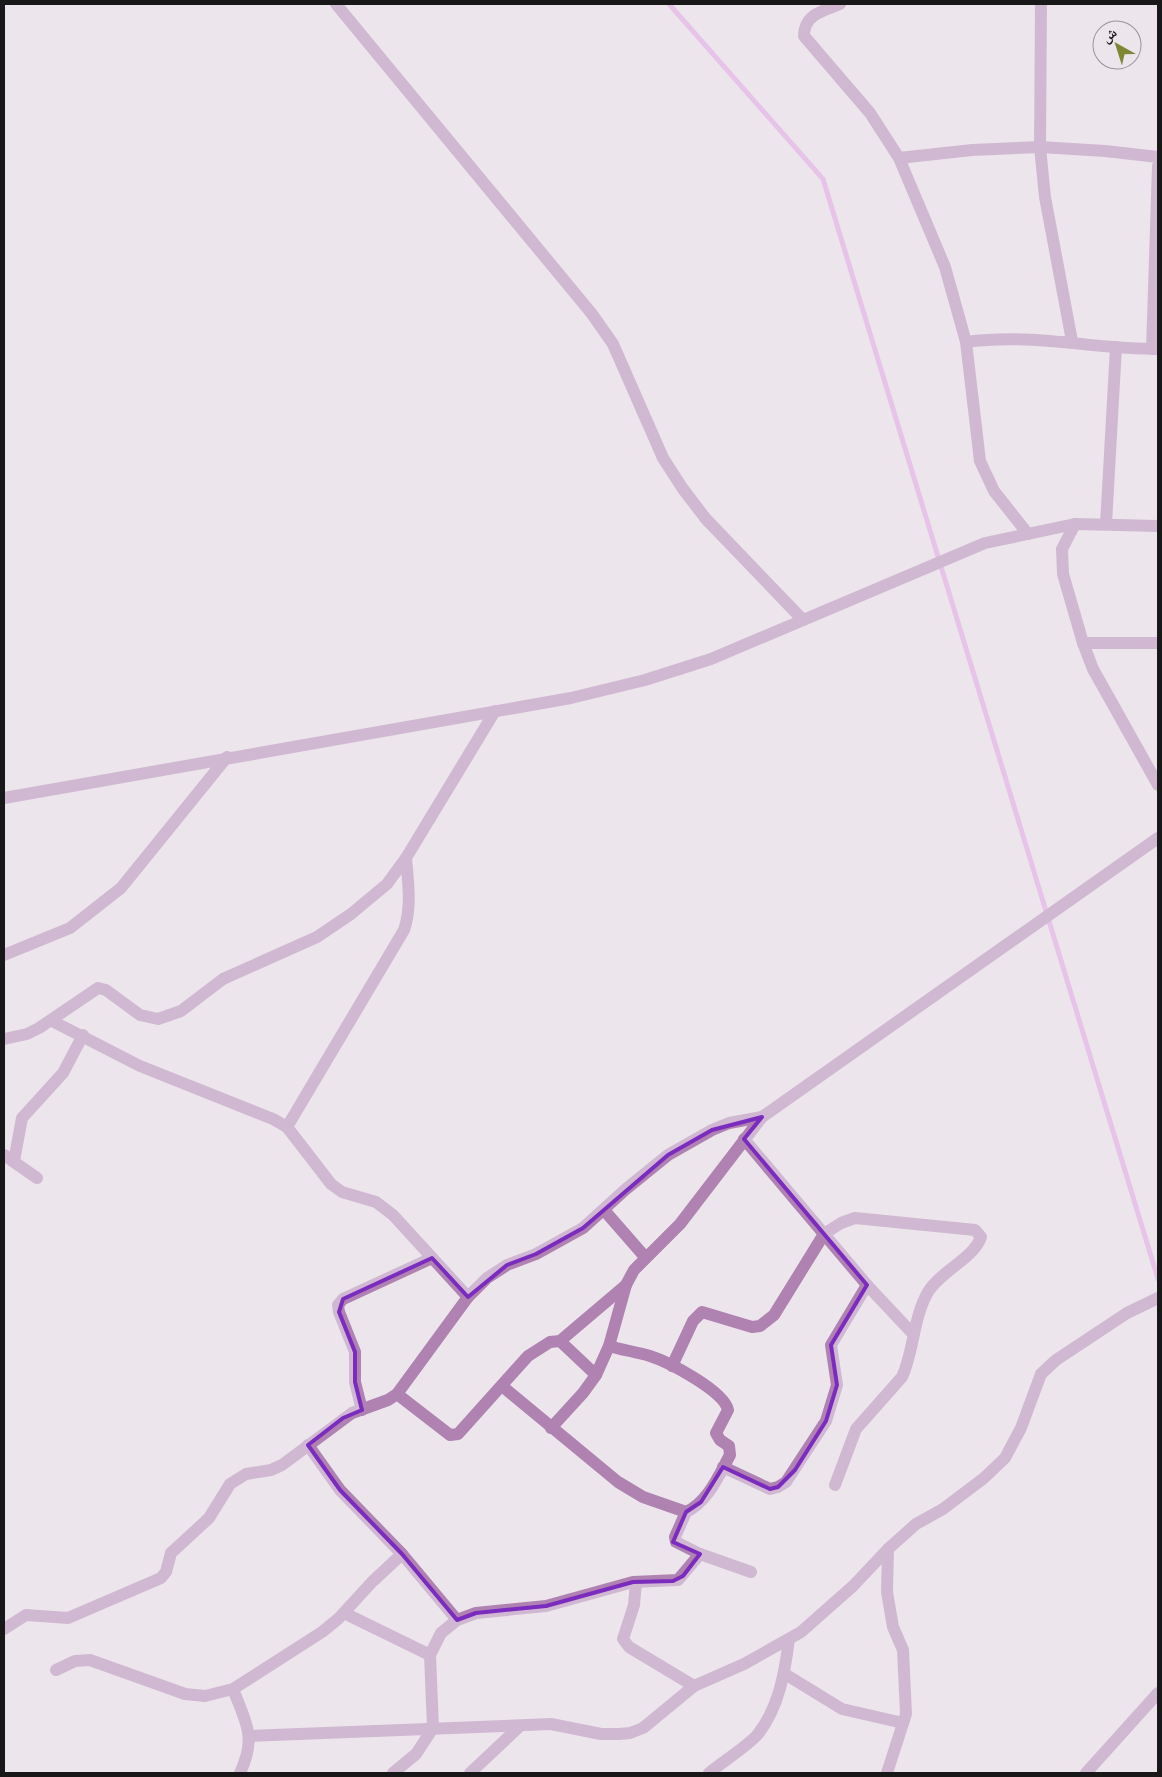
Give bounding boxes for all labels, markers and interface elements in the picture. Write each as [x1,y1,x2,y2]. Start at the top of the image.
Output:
north arrow [1092,20,1142,70]
text: ش [1097,23,1120,47]

